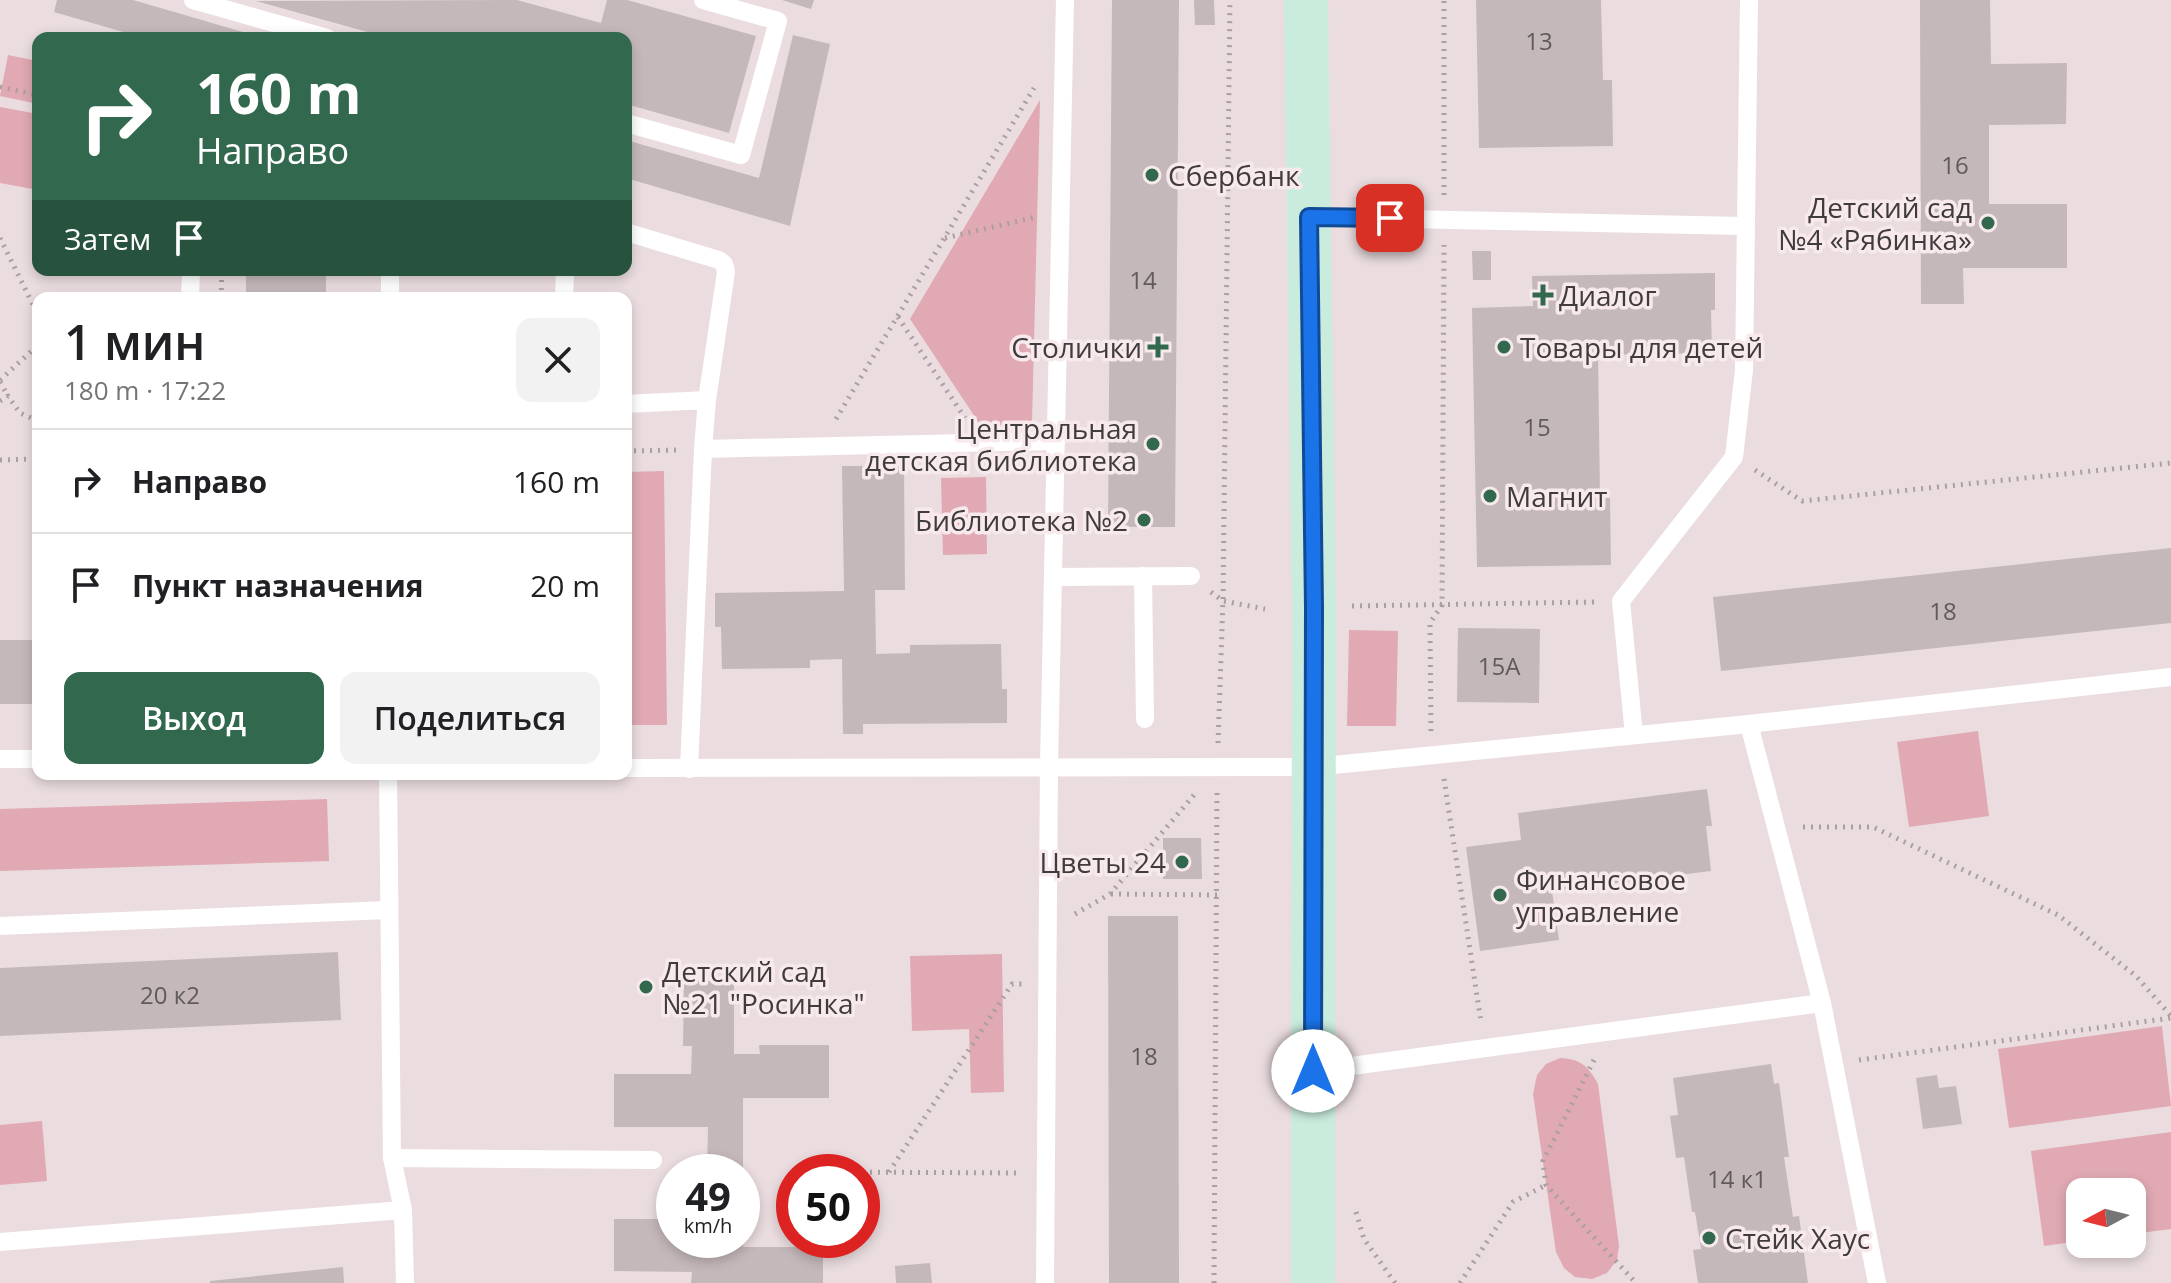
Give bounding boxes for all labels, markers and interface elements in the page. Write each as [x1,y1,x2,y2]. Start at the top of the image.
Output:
house number: 13 [1525,24,1553,57]
text: 160 m [196,54,362,130]
icon: right [64,64,168,168]
text: Направо [196,126,349,175]
house number: 16 [1941,148,1969,181]
place label: Сбербанк [1168,156,1300,194]
marker: Сбербанк [1143,166,1161,184]
pin [1356,184,1424,252]
place label: Детский сад №4 «Рябинка» [1778,188,1972,258]
icon: arrive [1368,196,1412,240]
marker: Детский сад №4 «Рябинка» [1979,214,1997,232]
icon: arrive [167,216,211,260]
text: Затем [64,218,151,259]
house number: 14 [1129,263,1157,296]
place label: Диалог [1559,276,1656,314]
marker: Диалог [1534,286,1552,304]
text: 1 мин [64,309,205,374]
button: close [516,318,600,402]
place label: Столички [1011,328,1142,366]
place label: Товары для детей [1520,328,1763,366]
marker: Столички [1149,338,1167,356]
marker: Товары для детей [1495,338,1513,356]
text: 180 m · 17:22 [64,372,226,408]
place label: Центральная детская библиотека [865,409,1137,479]
house number: 15 [1523,410,1551,443]
marker: Центральная детская библиотека [1144,435,1162,453]
icon: right [64,459,108,503]
text: Направо [132,461,267,502]
text: 160 m [513,461,600,502]
place label: Магнит [1506,477,1608,515]
marker: Магнит [1481,487,1499,505]
place label: Библиотека №2 [915,501,1128,539]
marker: Библиотека №2 [1135,511,1153,529]
icon: arrive [64,563,108,607]
text: Пункт назначения [132,565,424,606]
text: 20 m [530,565,600,606]
house number: 18 [1929,594,1957,627]
house number: 15А [1478,649,1521,682]
button: Выход [64,672,324,764]
button: Поделиться [340,672,600,764]
place label: Цветы 24 [1040,843,1166,881]
marker: Цветы 24 [1173,853,1191,871]
place label: Финансовое управление [1516,860,1686,930]
marker: Финансовое управление [1491,886,1509,904]
place label: Детский сад №21 "Росинка" [662,952,865,1022]
house number: 20 к2 [140,978,200,1011]
marker: Детский сад №21 "Росинка" [637,978,655,996]
position arrow [1271,1029,1355,1113]
house number: 18 [1130,1039,1158,1072]
speed limit sign: 50 [776,1154,880,1258]
house number: 14 к1 [1707,1162,1767,1195]
text: 49 [685,1168,731,1223]
north arrow [2066,1178,2146,1258]
map controls [2066,1178,2146,1258]
text: km/h [684,1212,732,1239]
place label: Стейк Хаус [1725,1219,1870,1257]
marker: Стейк Хаус [1700,1229,1718,1247]

